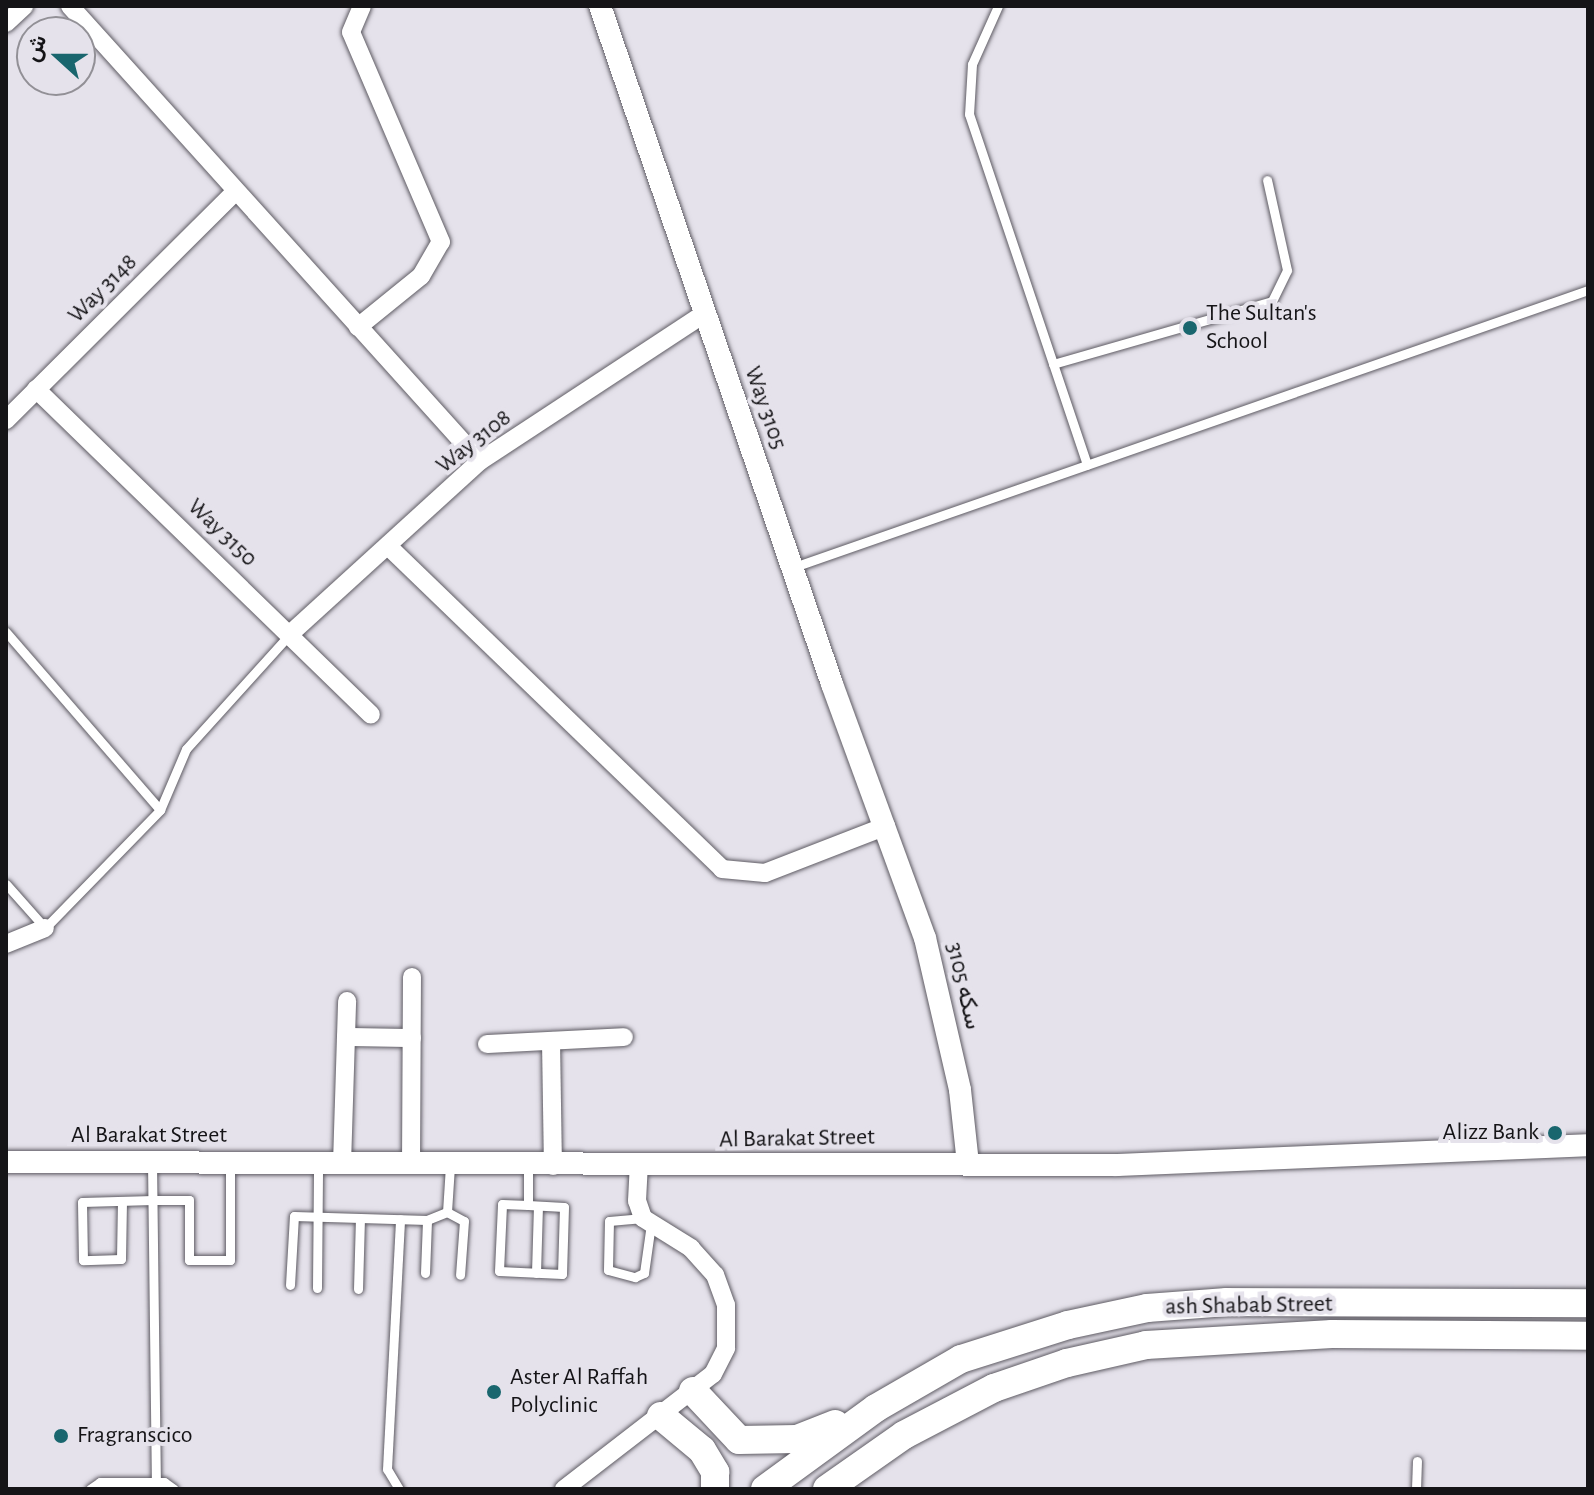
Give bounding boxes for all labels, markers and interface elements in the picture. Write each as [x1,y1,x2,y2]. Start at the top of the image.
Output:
north arrow [16,16,96,96]
text: ش [20,32,50,64]
street label: Way 3148 [62,248,144,330]
place label: The Sultan's School [1206,300,1317,356]
marker: The Sultan's School [1181,319,1199,337]
street label: Way 3105 [737,363,793,453]
street label: Way 3108 [431,404,517,480]
street label: Way 3150 [181,493,263,573]
street label: سكه 3105 [939,940,987,1032]
place label: Alizz Bank [1443,1119,1539,1147]
street label: Al Barakat Street [71,1122,227,1150]
street label: Al Barakat Street [719,1123,875,1155]
marker: Alizz Bank [1546,1124,1564,1142]
street label: ash Shabab Street [1165,1290,1333,1322]
place label: Aster Al Raffah Polyclinic [510,1364,648,1420]
marker: Aster Al Raffah Polyclinic [485,1383,503,1401]
place label: Fragranscico [77,1422,193,1450]
marker: Fragranscico [52,1427,70,1445]

